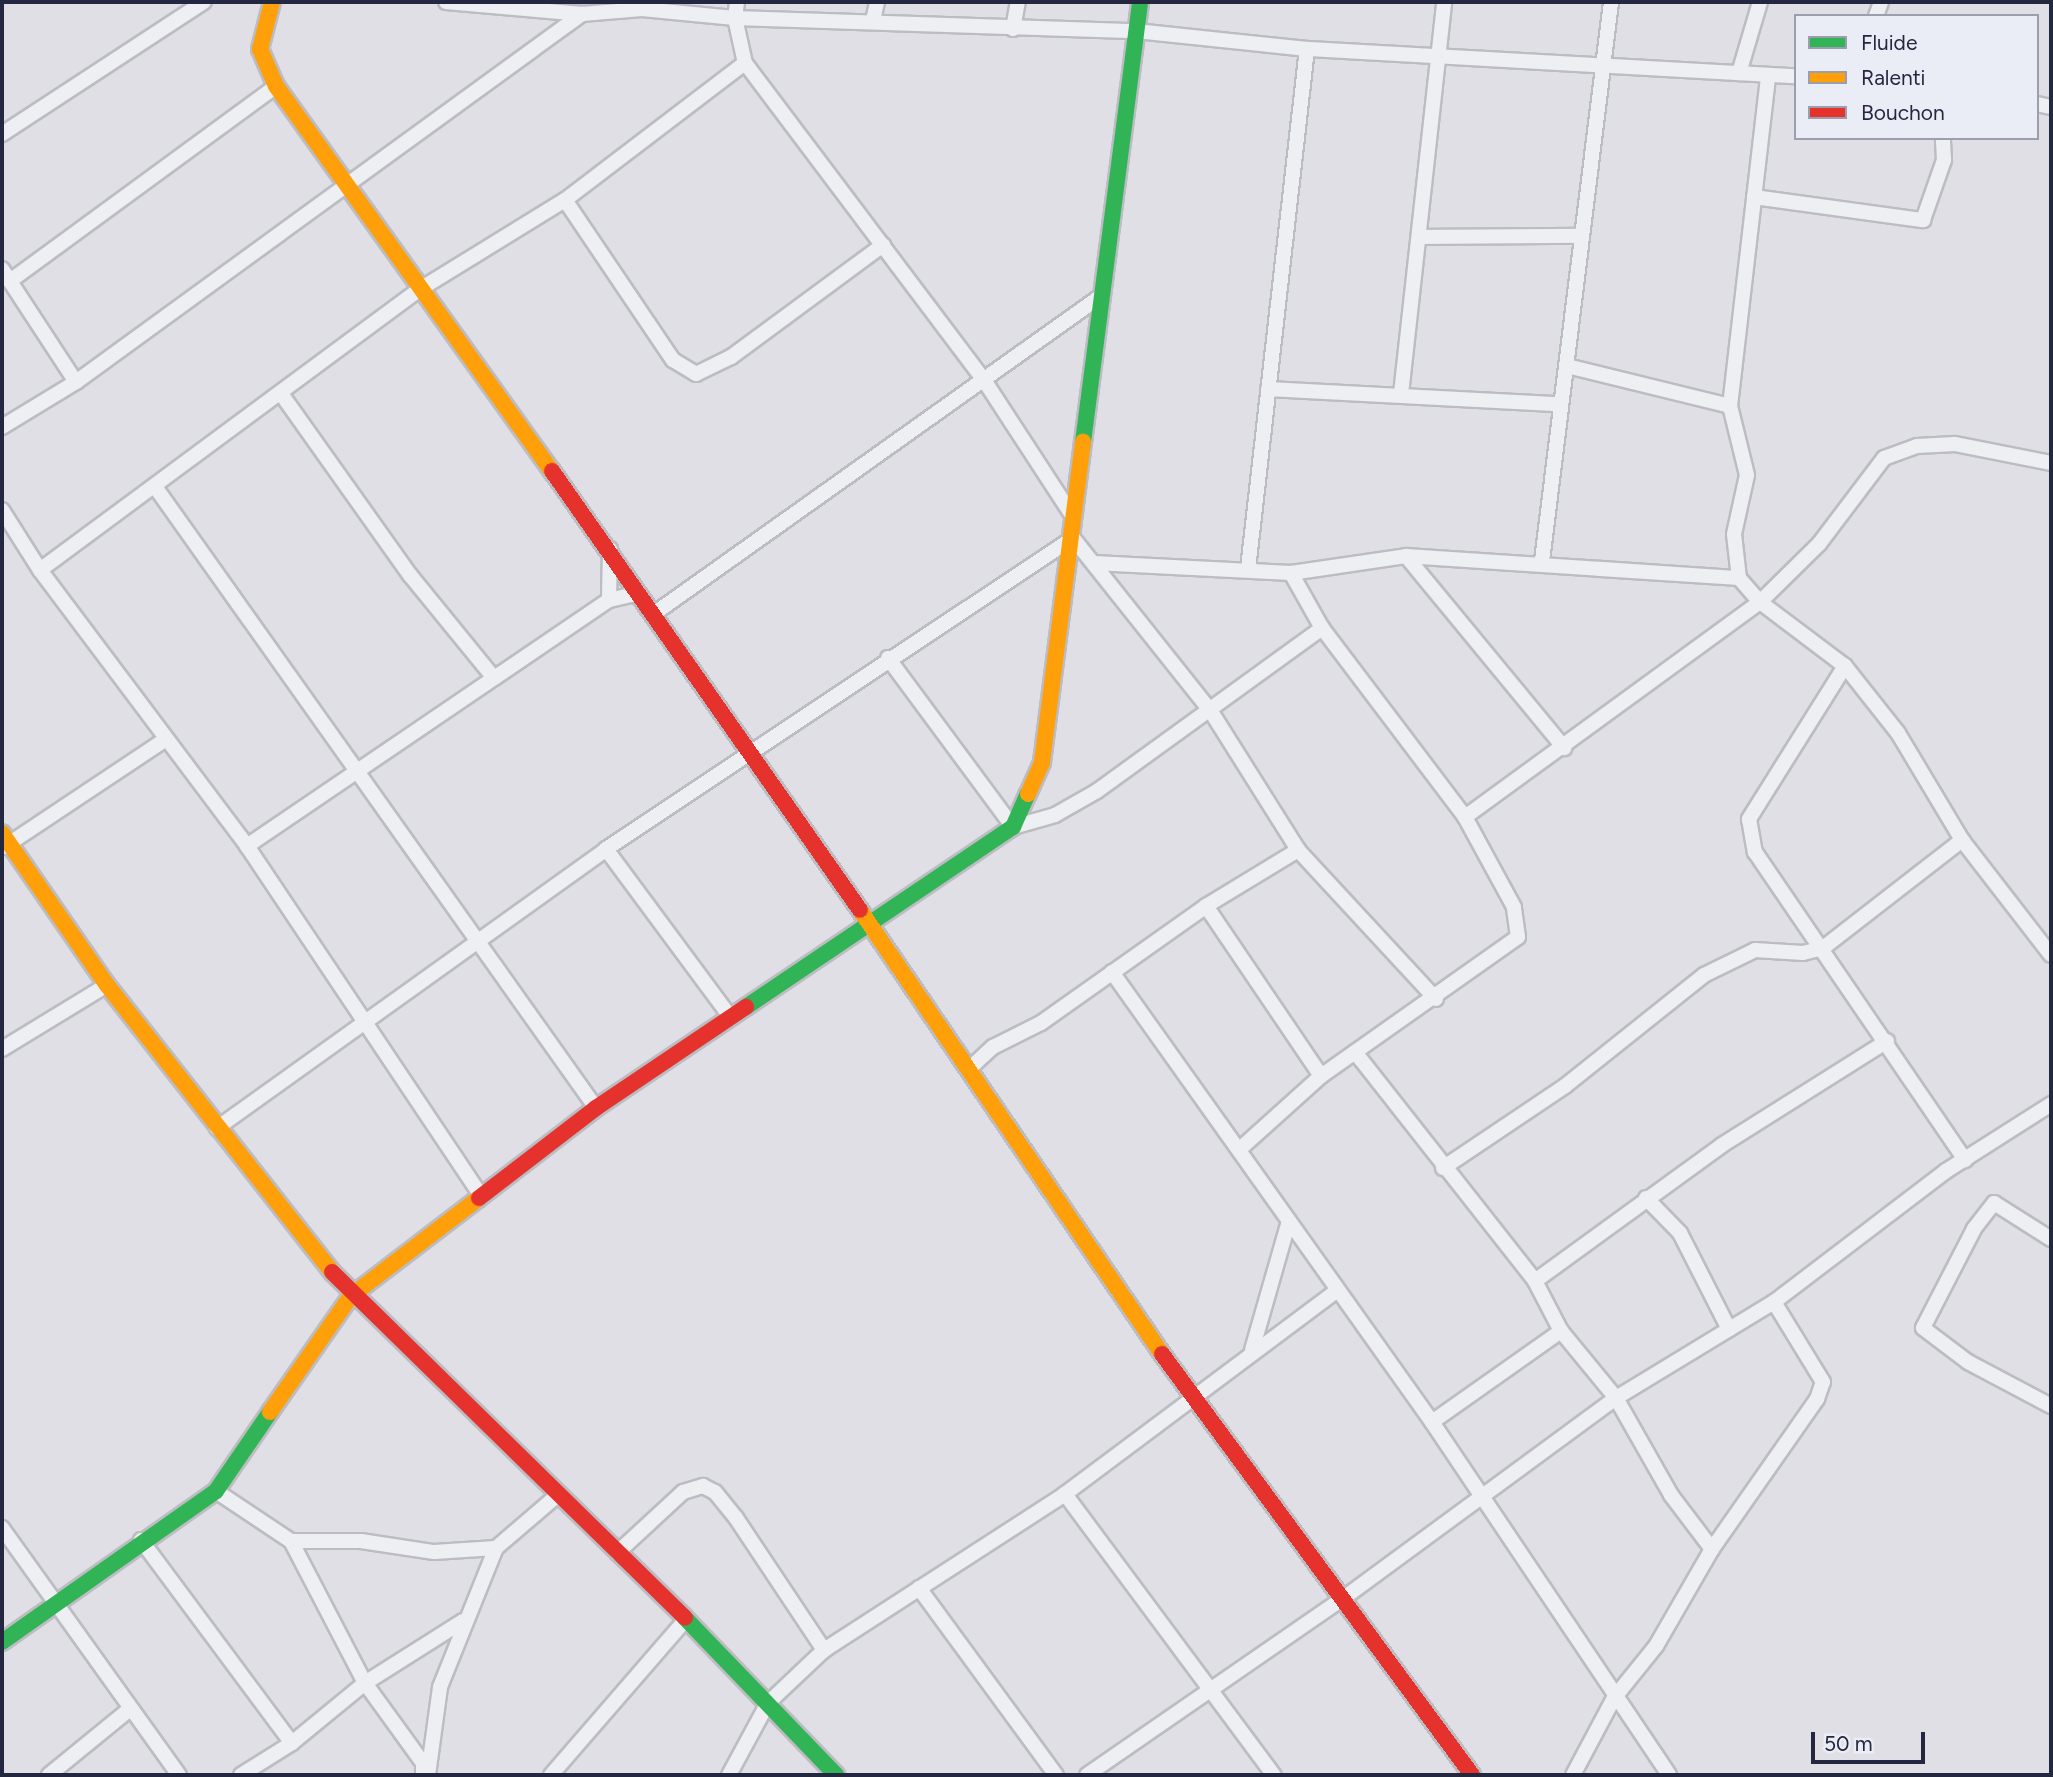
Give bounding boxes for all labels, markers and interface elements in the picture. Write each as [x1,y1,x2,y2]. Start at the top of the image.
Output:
legend [1794,14,2039,140]
text: Fluide [1861,30,1917,55]
text: Ralenti [1861,65,1925,90]
text: Bouchon [1861,100,1945,125]
scale bar [1815,1718,1929,1762]
text: 50 m [1824,1731,1873,1756]

